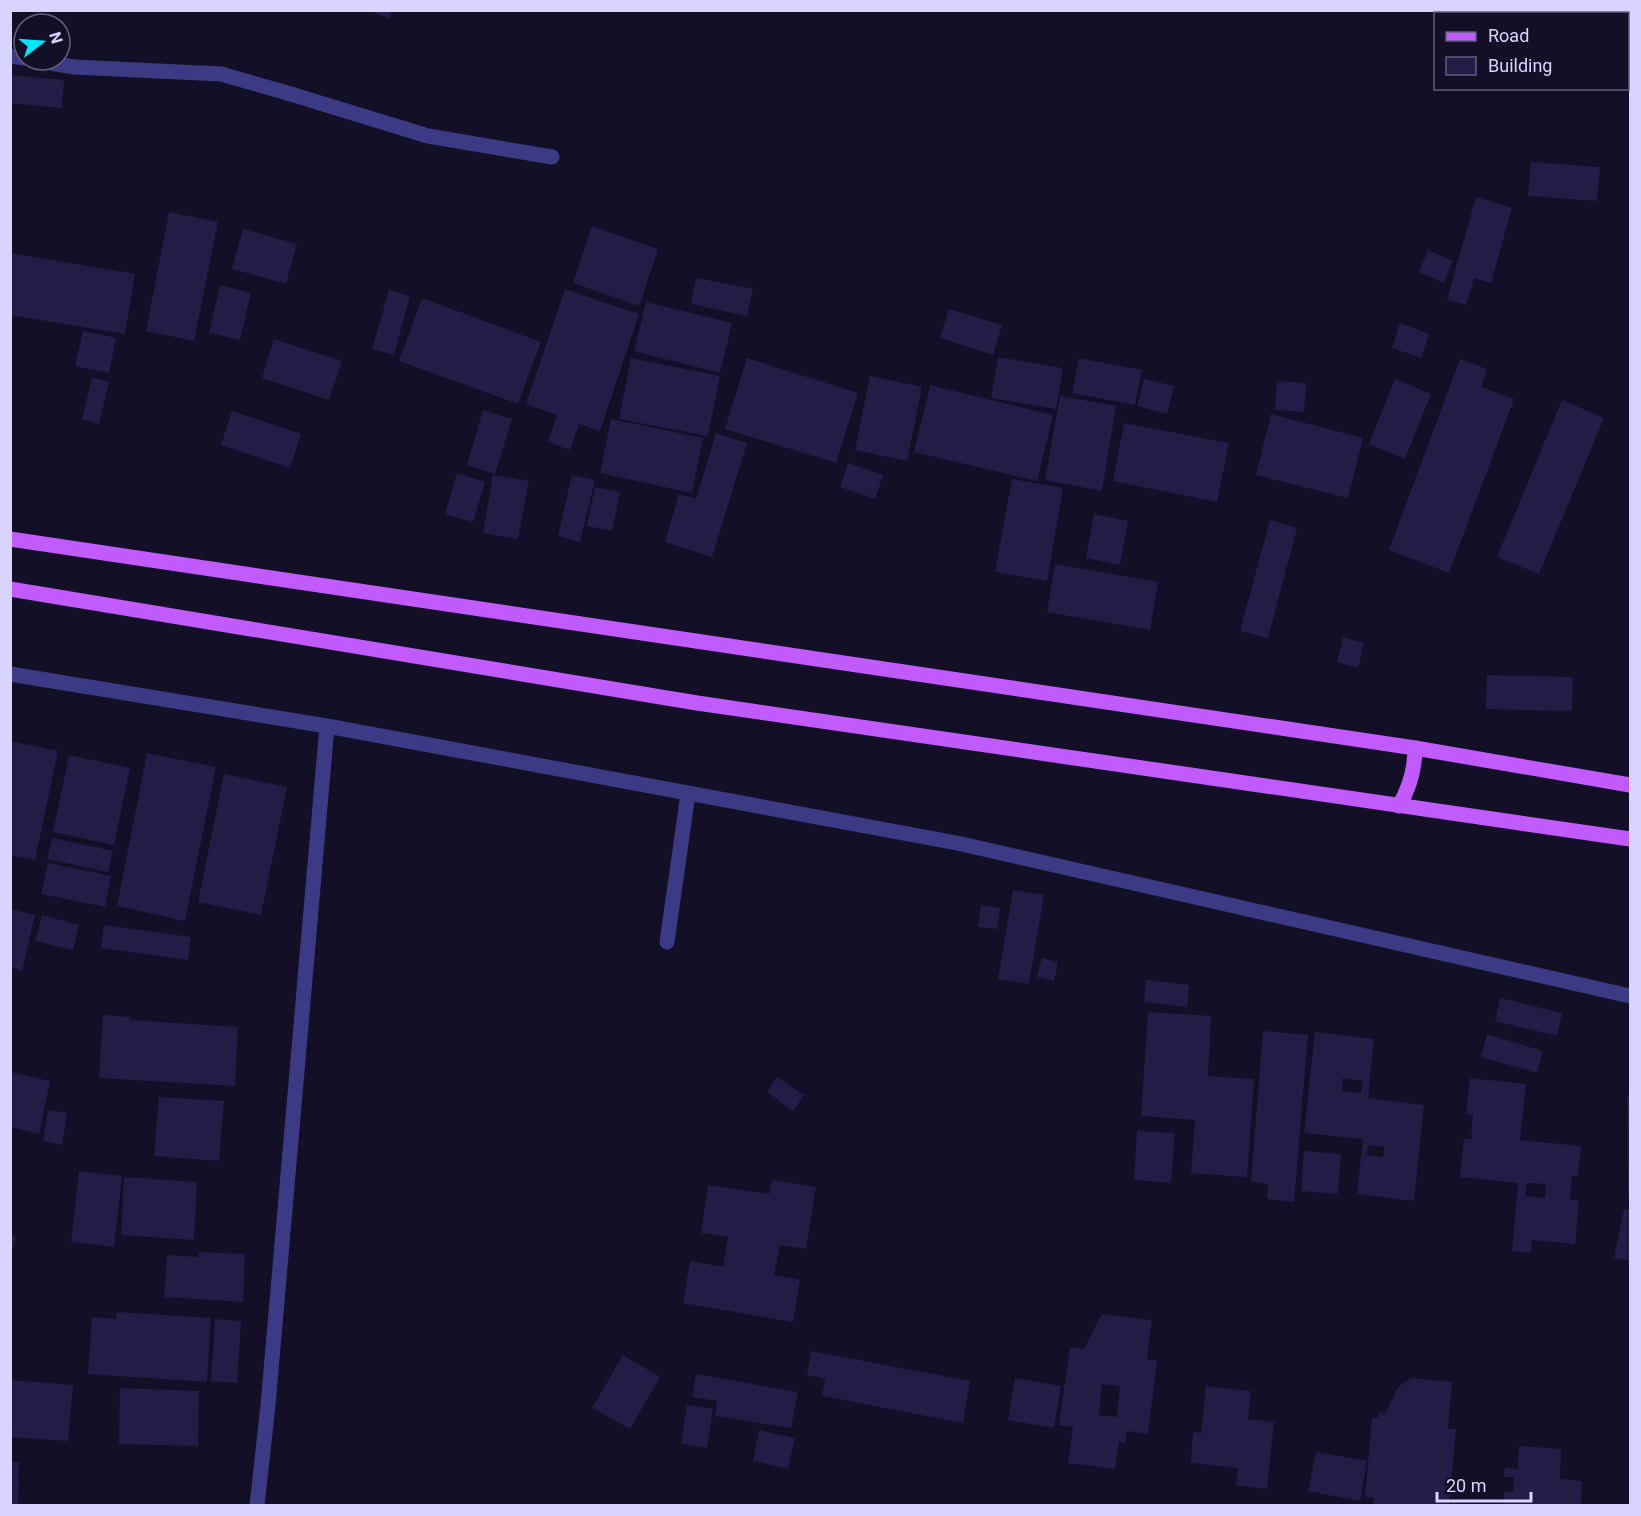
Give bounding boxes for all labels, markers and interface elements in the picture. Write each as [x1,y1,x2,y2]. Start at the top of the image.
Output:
north arrow [12,12,72,72]
legend [1434,12,1629,90]
text: Road [1488,25,1529,46]
text: N [45,30,67,46]
text: Building [1488,55,1552,76]
scale bar [1437,1465,1532,1503]
text: 20 m [1446,1475,1486,1496]

